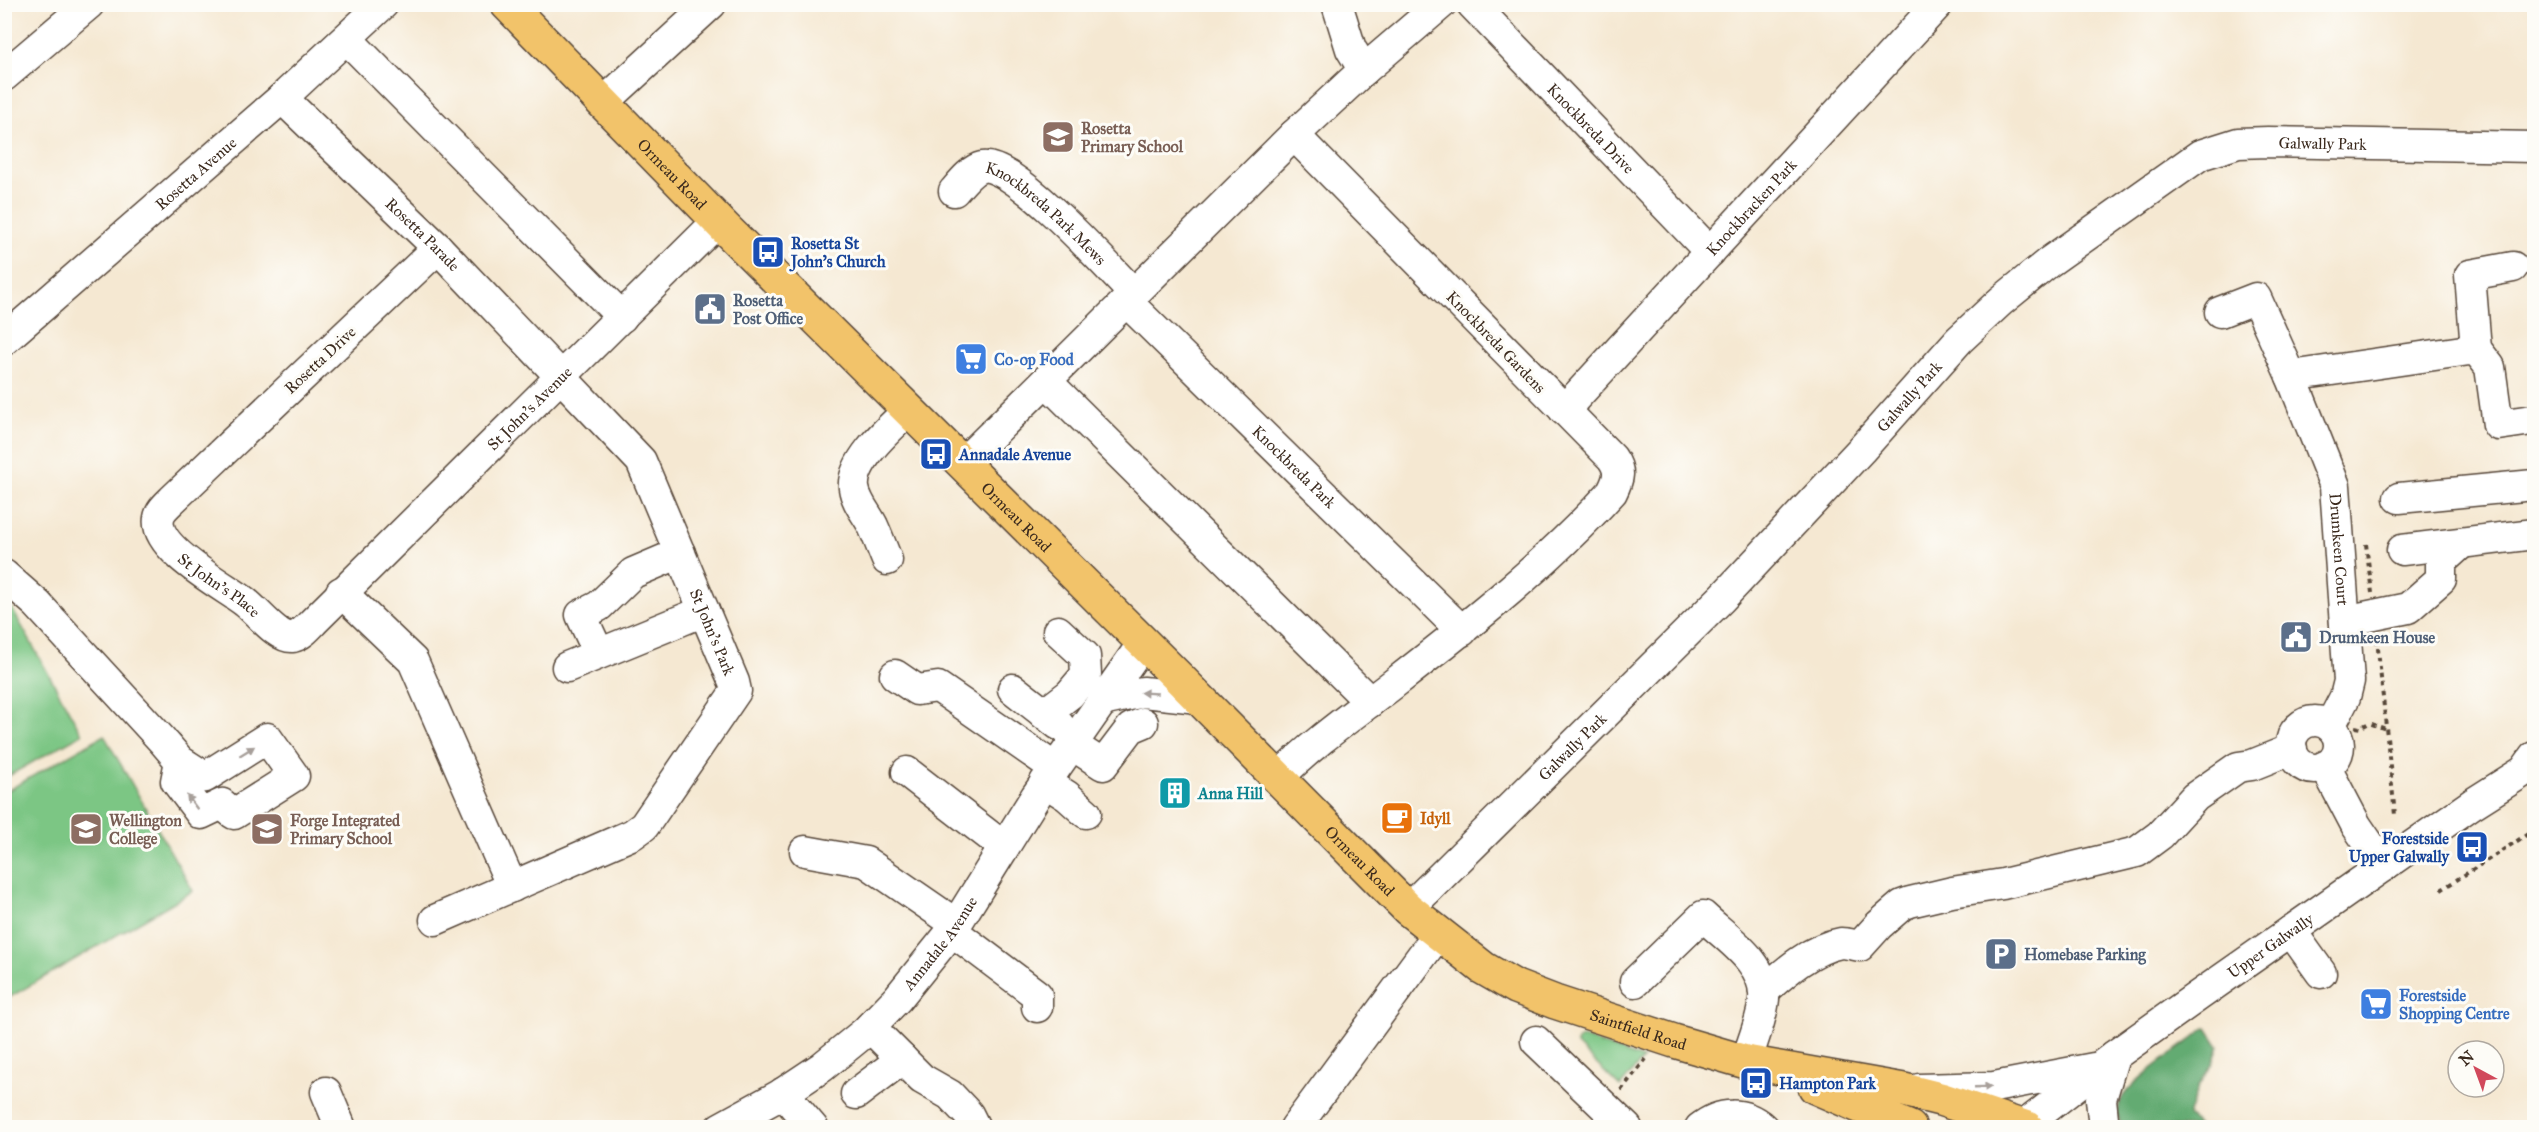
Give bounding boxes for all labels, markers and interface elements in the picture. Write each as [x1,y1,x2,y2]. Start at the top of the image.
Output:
street label: Knockbreda Drive [1543,79,1639,177]
school or university icon: Rosetta Primary School [1040,119,1076,155]
place label: Rosetta Primary School [1081,119,1184,157]
street label: Rosetta Avenue [151,133,240,214]
street label: Galwally Park [2278,133,2367,153]
street label: Ormeau Road [634,135,711,213]
street label: Knockbracken Park [1702,154,1801,259]
street label: Knockbreda Park Mews [983,157,1111,269]
street label: Rosetta Parade [382,194,464,275]
bus stop icon: Rosetta St John's Church [750,234,786,270]
place label: Rosetta St John's Church [789,234,886,272]
street label: Knockbreda Gardens [1442,287,1550,397]
public building icon: Rosetta Post Office [692,291,728,327]
place label: Rosetta Post Office [733,291,804,328]
street label: Rosetta Drive [280,322,360,398]
supermarket icon: Co-op Food [953,341,989,377]
place label: Co-op Food [994,350,1075,370]
street label: Galwally Park [1872,357,1946,435]
street label: St John's Avenue [483,362,576,454]
street label: Knockbreda Park [1249,421,1341,512]
bus stop icon: Annadale Avenue [918,436,954,472]
place label: Annadale Avenue [958,445,1071,464]
street label: Ormeau Road [977,478,1056,556]
street label: Drumkeen Court [2326,492,2353,606]
street label: St John's Place [174,549,265,621]
street label: St John's Park [686,586,740,679]
public building icon: Drumkeen House [2278,619,2314,655]
place label: Drumkeen House [2319,628,2436,647]
one-way arrow [1140,689,1159,698]
street label: Galwally Park [1534,708,1611,784]
one-way arrow [239,745,255,756]
building icon: Anna Hill [1157,775,1193,811]
place label: Anna Hill [1197,784,1264,803]
one-way arrow [186,794,198,810]
cafe icon: Idyll [1379,800,1415,836]
place label: Idyll [1420,809,1451,829]
school or university icon: Wellington College [68,811,104,847]
place label: Wellington College [109,811,182,849]
school or university icon: Forge Integrated Primary School [249,811,285,847]
place label: Forge Integrated Primary School [290,811,401,849]
street label: Ormeau Road [1321,822,1399,900]
place label: Forestside Upper Galwally [2349,829,2451,867]
bus stop icon: Forestside Upper Galwally [2454,829,2490,865]
street label: Annadale Avenue [898,892,981,994]
street label: Upper Galwally [2224,909,2317,982]
parking icon: Homebase Parking [1983,936,2019,972]
place label: Homebase Parking [2024,945,2146,965]
supermarket icon: Forestside Shopping Centre [2358,986,2394,1022]
place label: Forestside Shopping Centre [2399,986,2510,1024]
street label: Saintfield Road [1588,1005,1689,1054]
north arrow [2446,1039,2506,1099]
text: N [2455,1046,2478,1070]
bus stop icon: Hampton Park [1738,1065,1774,1101]
place label: Hampton Park [1779,1074,1877,1094]
one-way arrow [1974,1082,1993,1092]

